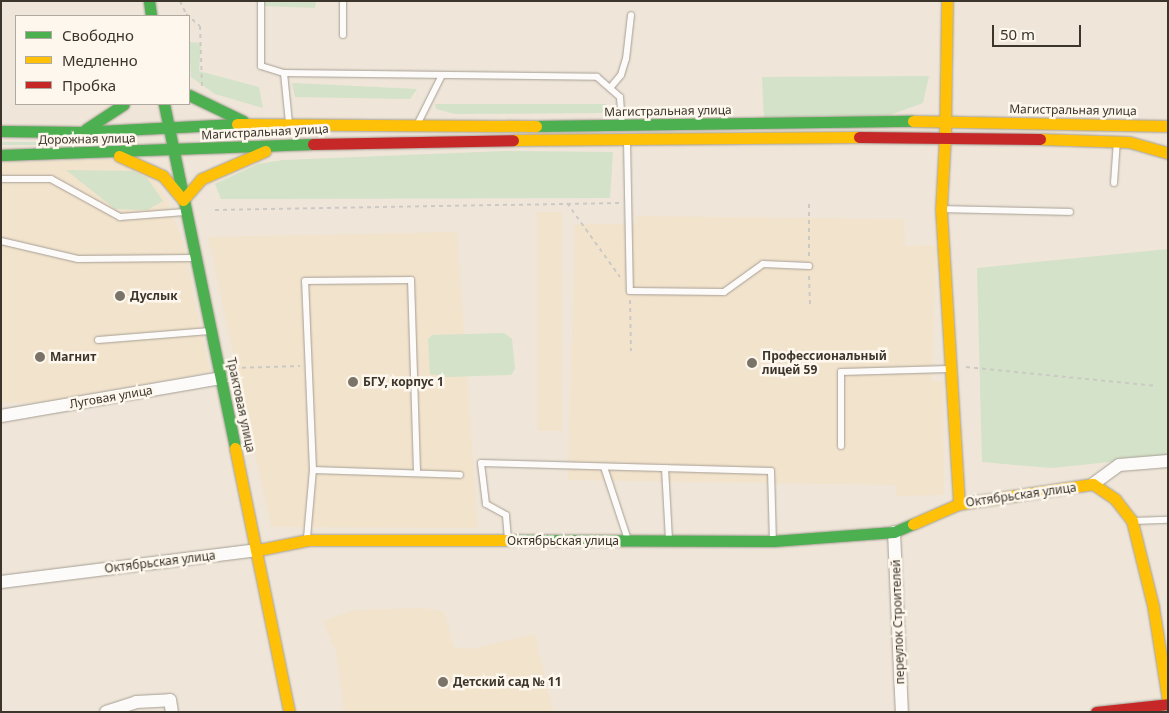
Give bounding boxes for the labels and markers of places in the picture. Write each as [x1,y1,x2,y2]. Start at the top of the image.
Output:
place label: Дуслык [130,289,178,303]
marker: Дуслык [114,290,126,302]
place label: Профессиональный лицей 59 [762,349,887,377]
place label: Магнит [50,350,96,364]
marker: Магнит [34,351,46,363]
marker: Профессиональный лицей 59 [746,357,758,369]
place label: БГУ, корпус 1 [363,375,444,389]
marker: БГУ, корпус 1 [347,376,359,388]
place label: Детский сад № 11 [453,675,562,689]
marker: Детский сад № 11 [437,676,449,688]

